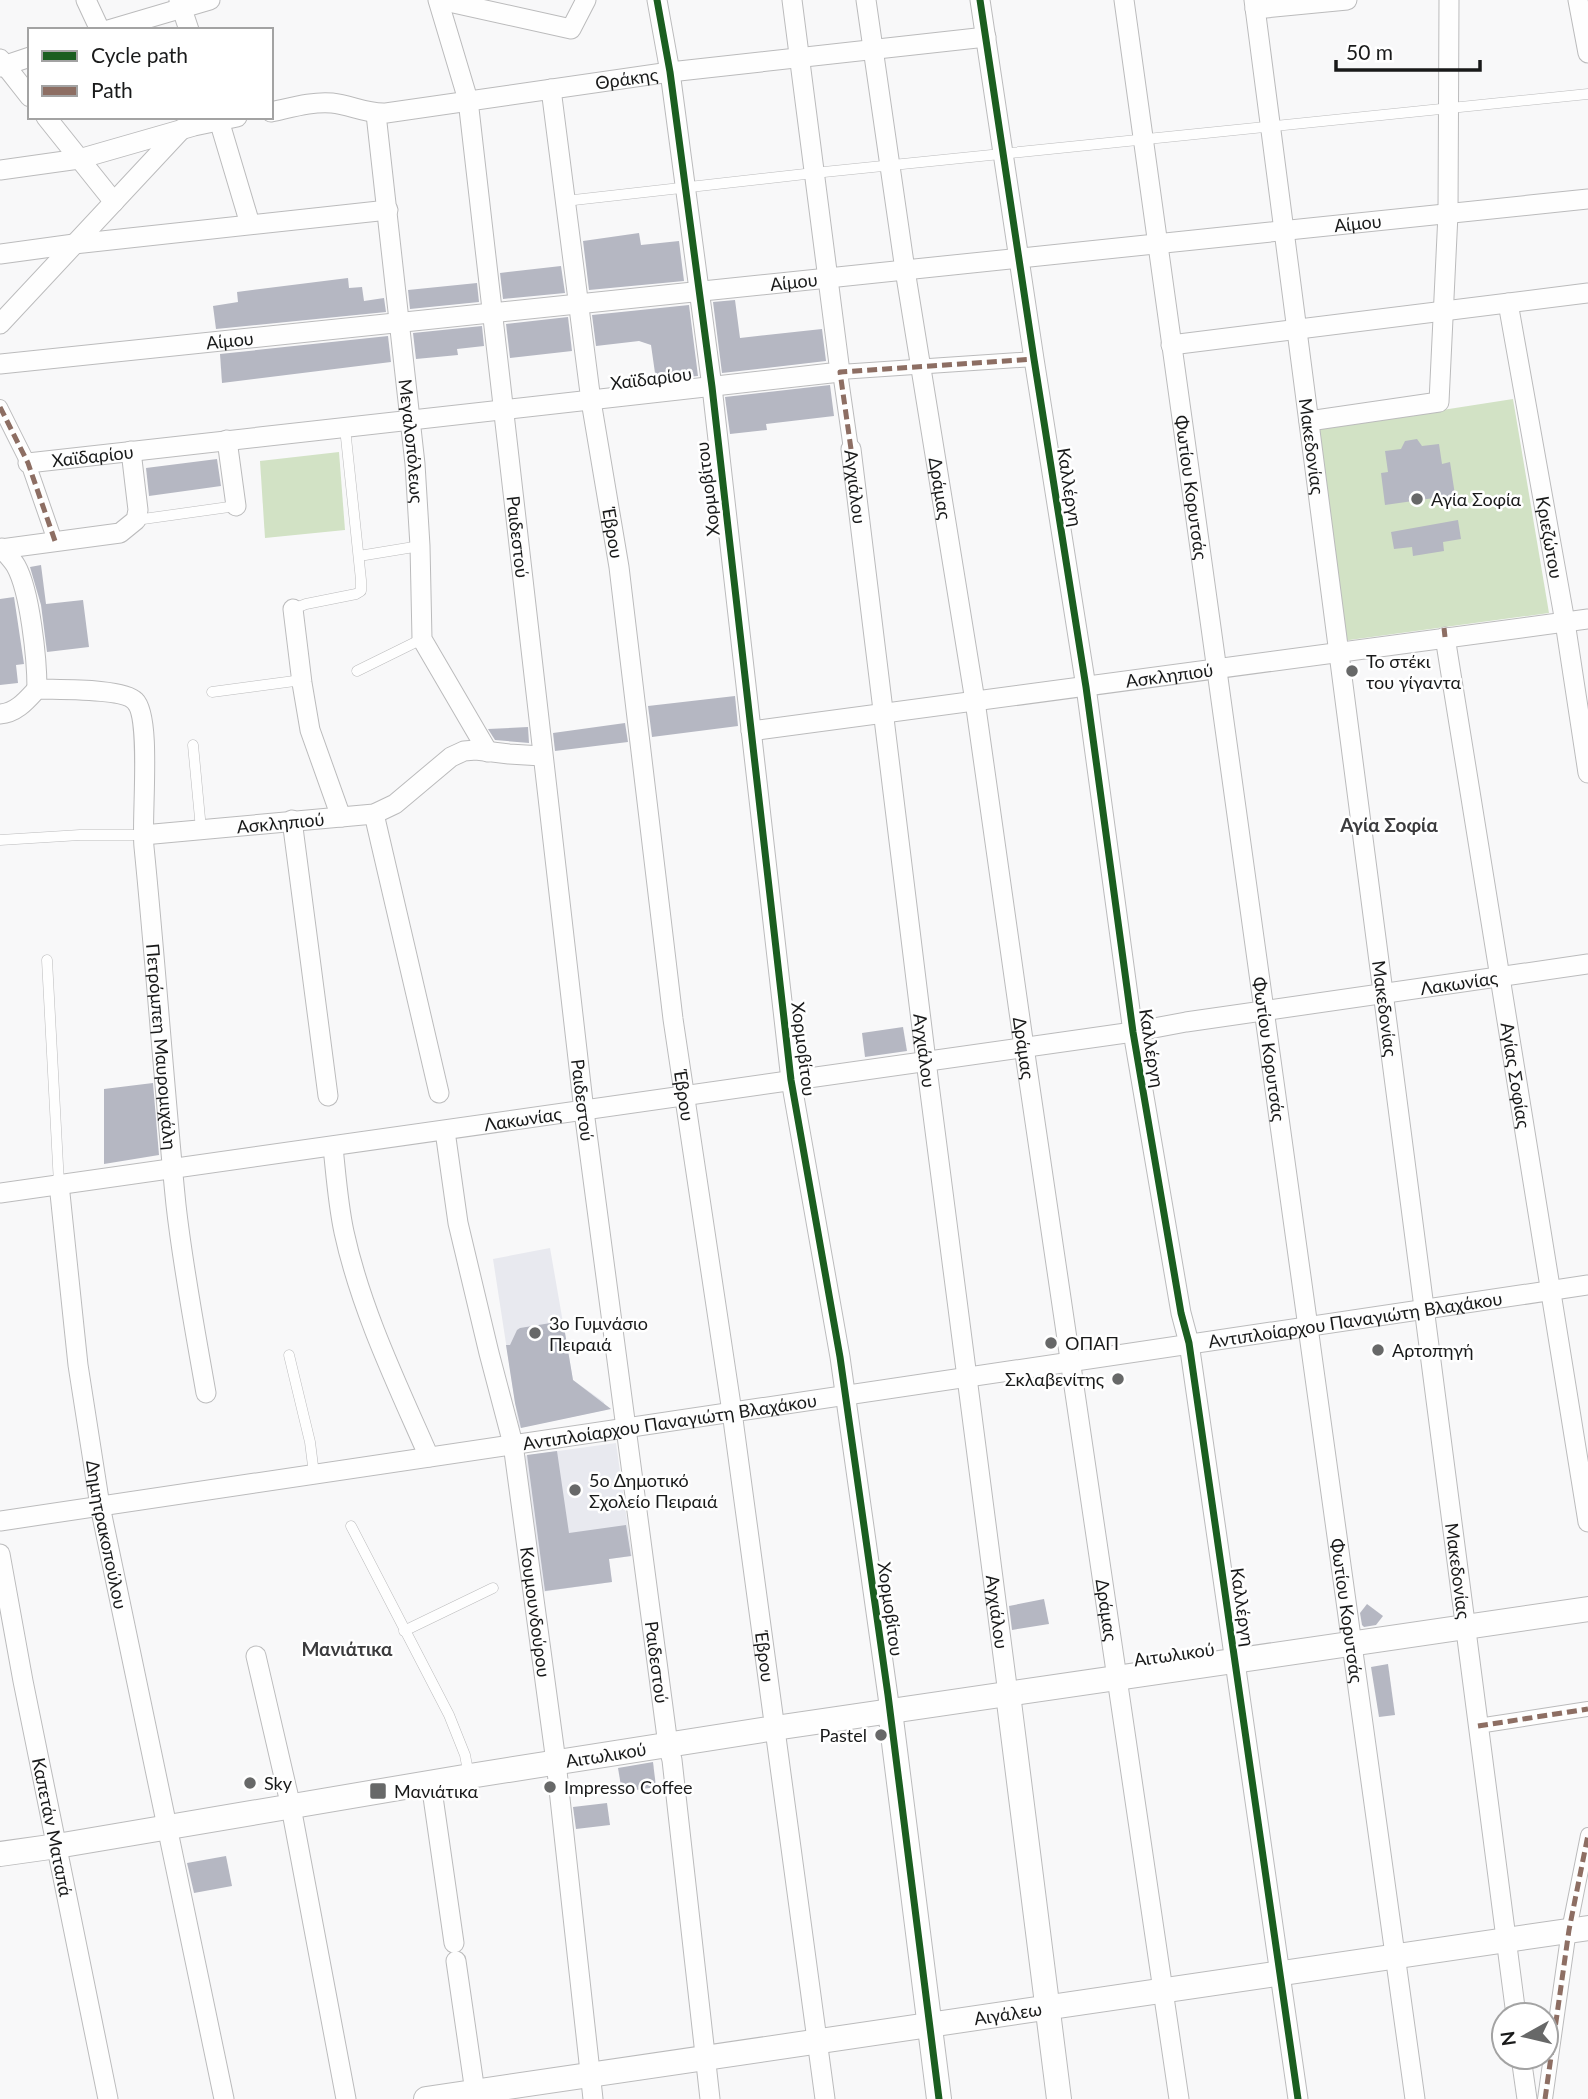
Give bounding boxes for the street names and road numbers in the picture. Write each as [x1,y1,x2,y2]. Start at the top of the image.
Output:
street label: Θράκης [594,63,660,94]
street label: Αίμου [1333,210,1383,236]
street label: Αίμου [769,268,819,295]
street label: Αίμου [205,327,255,354]
street label: Χαϊδαρίου [609,362,693,394]
street label: Μεγαλοπόλεως [395,378,428,504]
street label: Μακεδονίας [1295,397,1329,496]
street label: Φωτίου Κορυτσάς [1171,414,1213,562]
street label: Χαϊδαρίου [51,440,135,471]
street label: Χορμοβίτου [690,441,724,537]
street label: Καλλέργη [1053,446,1087,528]
street label: Αγχιάλου [840,448,871,525]
street label: Δράμας [925,456,956,522]
street label: Ραιδεστού [502,494,534,579]
street label: Κριεζώτου [1532,494,1568,580]
street label: Έβρου [598,505,628,560]
street label: Ασκληπιού [1124,658,1214,692]
street label: Ασκληπιού [236,808,325,837]
street label: Πετρόμπεη Μαυρομιχάλη [142,943,182,1151]
street label: Μακεδονίας [1368,959,1402,1059]
street label: Λακωνίας [1419,966,1500,999]
street label: Φωτίου Κορυτσάς [1249,975,1290,1123]
street label: Χορμοβίτου [787,1001,821,1097]
street label: Καλλέργη [1135,1007,1169,1089]
street label: Αγχιάλου [909,1012,940,1089]
street label: Δράμας [1009,1015,1040,1081]
street label: Αγίας Σοφίας [1496,1021,1535,1131]
street label: Ραιδεστού [567,1058,599,1142]
street label: Έβρου [670,1068,699,1122]
street label: Λακωνίας [483,1102,564,1135]
street label: Αντιπλοίαρχου Παναγιώτη Βλαχάκου [1207,1287,1504,1352]
street label: Αντιπλοίαρχου Παναγιώτη Βλαχάκου [521,1389,818,1454]
street label: Δημητρακοπούλου [82,1459,132,1611]
street label: Μακεδονίας [1441,1521,1475,1621]
street label: Φωτίου Κορυτσάς [1326,1537,1368,1685]
street label: Κουμουνδούρου [516,1545,555,1679]
street label: Χορμοβίτου [874,1560,908,1658]
street label: Καλλέργη [1227,1566,1259,1648]
street label: Αγχιάλου [982,1573,1013,1650]
street label: Δράμας [1091,1577,1123,1643]
street label: Ραιδεστού [641,1620,673,1705]
street label: Έβρου [751,1629,779,1683]
street label: Αιτωλικού [1132,1637,1216,1671]
street label: Αιτωλικού [564,1737,648,1772]
street label: Καπετάν Ματαπά [28,1756,78,1899]
street label: Αιγάλεω [972,1998,1043,2029]

